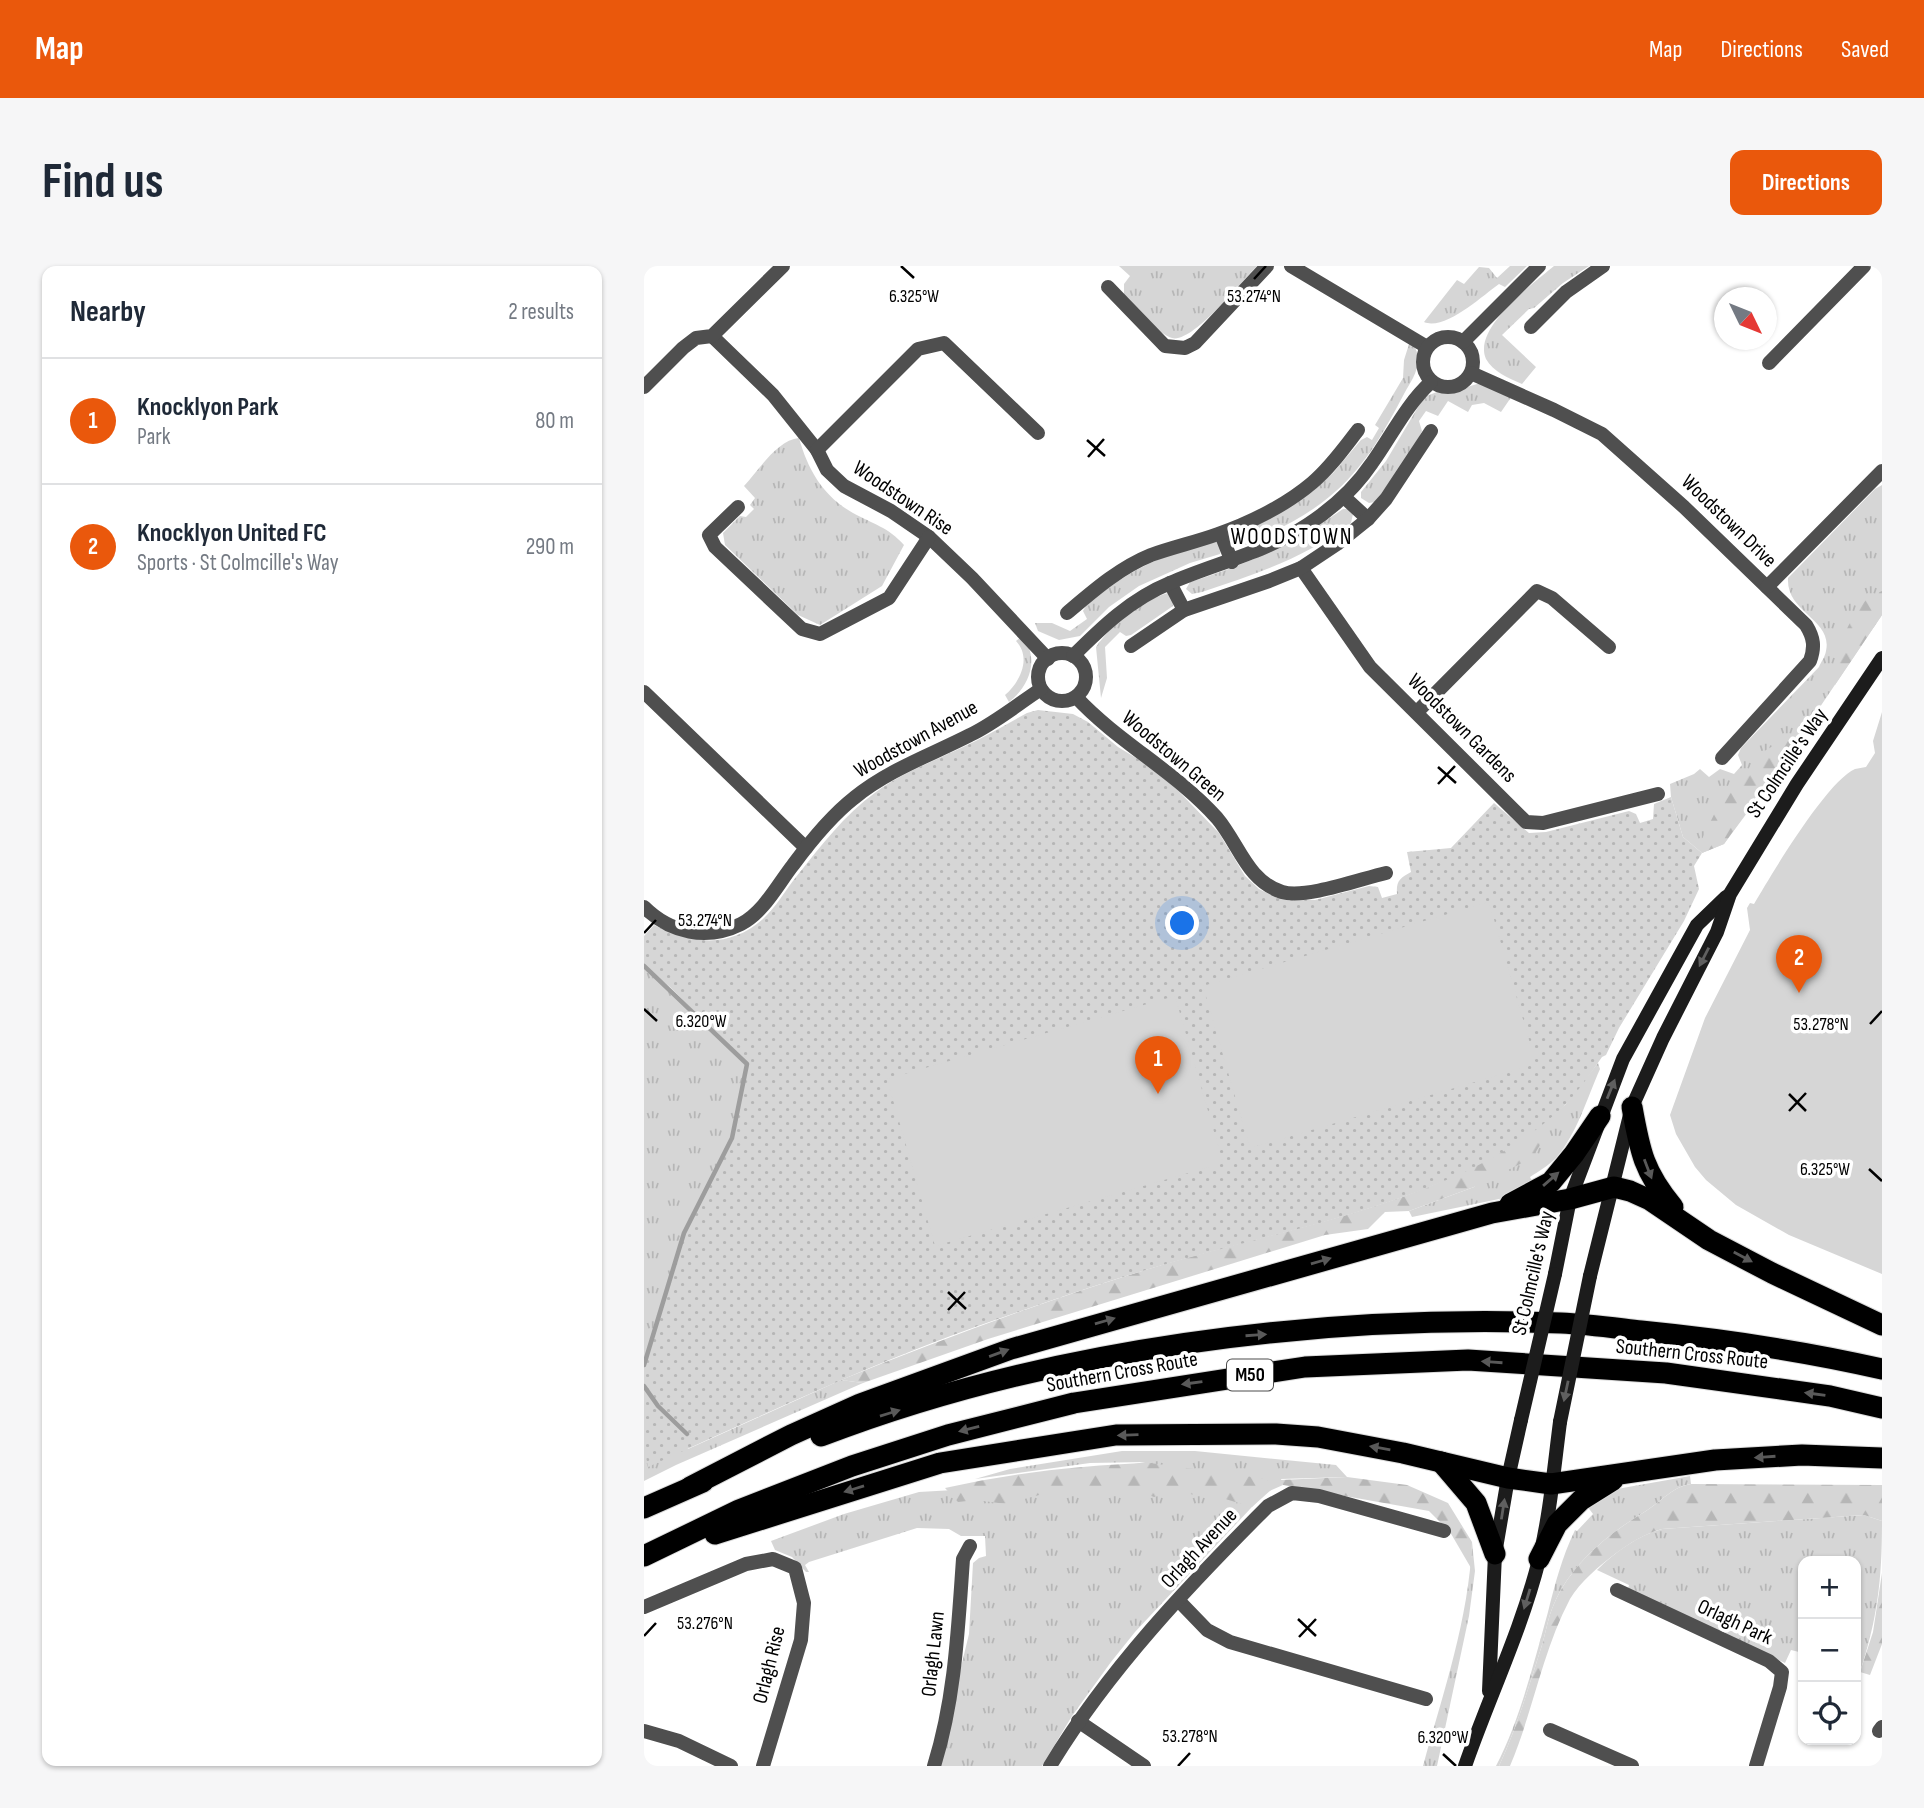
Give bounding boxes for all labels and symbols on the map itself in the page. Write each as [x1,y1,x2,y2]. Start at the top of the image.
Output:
text: 6.325°W [889,286,939,307]
text: 53.274°N [1227,286,1281,307]
north arrow [1714,287,1777,350]
street label: Woodstown Rise [848,455,958,541]
street label: Woodstown Drive [1676,469,1782,573]
district label: WOODSTOWN [1230,523,1354,551]
street label: Woodstown Gardens [1402,668,1522,788]
street label: Woodstown Avenue [850,695,982,783]
street label: St Colmcille's Way [1741,703,1833,823]
street label: Woodstown Green [1117,705,1231,807]
your location [1165,906,1199,940]
text: 53.274°N [678,910,732,931]
pin: 2 [1776,935,1822,993]
one-way arrow [1699,947,1710,967]
text: 6.320°W [676,1011,727,1032]
text: 53.278°N [1793,1014,1849,1035]
pin: 1 [1135,1036,1181,1094]
one-way arrow [1606,1079,1617,1100]
one-way arrow [1643,1159,1654,1180]
text: 6.325°W [1800,1159,1850,1180]
one-way arrow [1542,1171,1560,1187]
street label: St Colmcille's Way [1507,1208,1559,1338]
one-way arrow [1733,1251,1753,1263]
one-way arrow [1311,1255,1332,1265]
one-way arrow [1094,1315,1116,1326]
one-way arrow [1245,1329,1267,1340]
street label: Southern Cross Route [1615,1334,1769,1374]
street label: Southern Cross Route [1044,1346,1200,1398]
one-way arrow [989,1347,1010,1358]
one-way arrow [1480,1356,1502,1367]
road number: M50 [1227,1359,1273,1390]
one-way arrow [1181,1378,1203,1389]
one-way arrow [1561,1380,1572,1402]
one-way arrow [1804,1388,1826,1399]
one-way arrow [880,1407,901,1417]
one-way arrow [958,1424,980,1435]
one-way arrow [1116,1429,1138,1440]
one-way arrow [1369,1443,1391,1454]
one-way arrow [1754,1452,1776,1463]
one-way arrow [843,1485,864,1495]
one-way arrow [1498,1498,1509,1520]
street label: Orlagh Avenue [1156,1503,1242,1593]
one-way arrow [1521,1588,1532,1609]
street label: Orlagh Park [1694,1594,1776,1650]
street label: Orlagh Lawn [916,1610,950,1698]
text: 53.276°N [677,1613,733,1634]
street label: Orlagh Rise [747,1624,791,1706]
text: 53.278°N [1162,1726,1218,1747]
text: 6.320°W [1418,1727,1469,1748]

